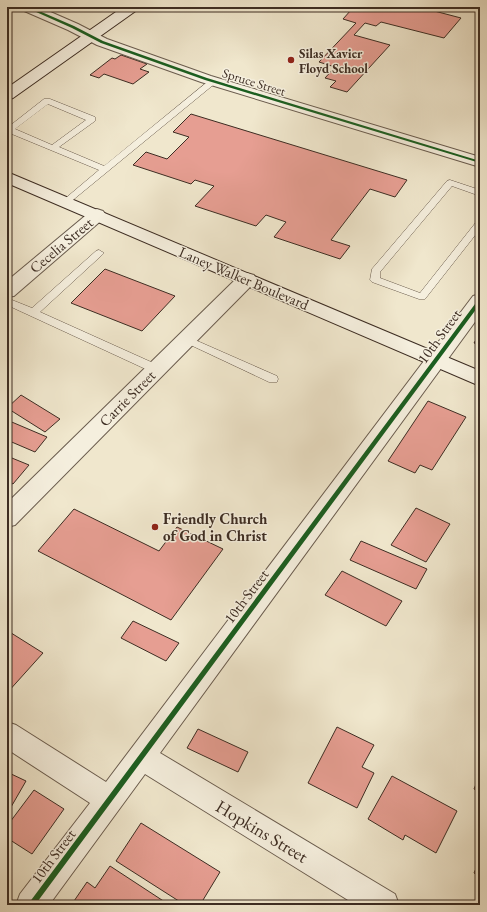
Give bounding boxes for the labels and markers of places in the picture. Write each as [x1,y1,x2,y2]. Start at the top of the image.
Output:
place label: Silas Xavier Floyd School [299,45,368,77]
marker: Silas Xavier Floyd School [286,55,296,65]
place label: Friendly Church of God in Christ [163,509,268,545]
marker: Friendly Church of God in Christ [150,522,160,532]

